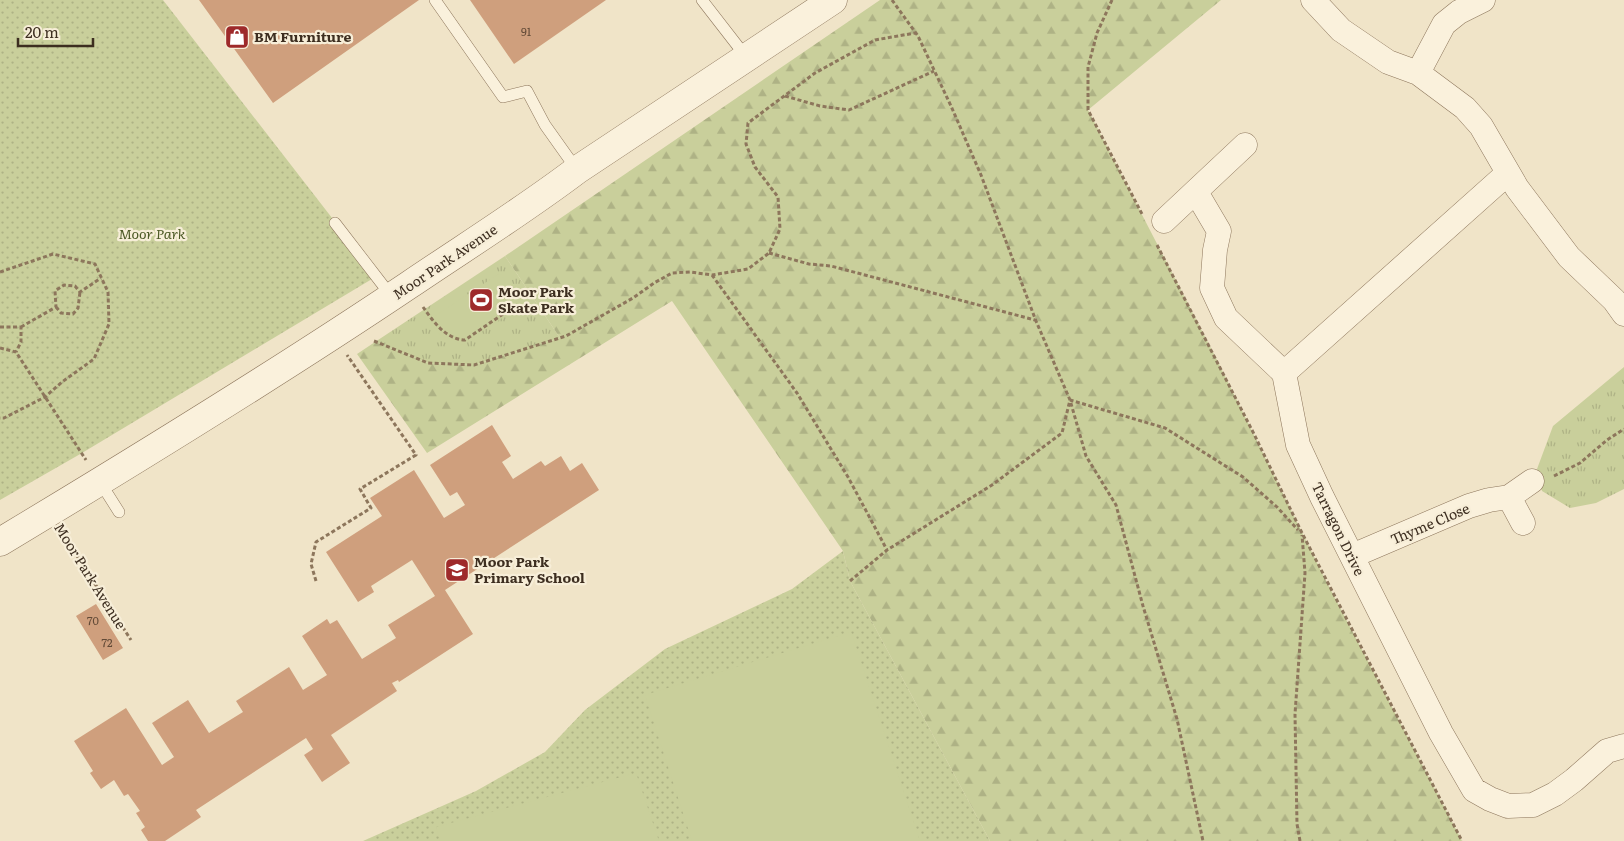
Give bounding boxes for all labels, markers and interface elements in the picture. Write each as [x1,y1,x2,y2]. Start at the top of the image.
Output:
scale bar [18,15,92,47]
text: 20 m [25,20,59,43]
house number: 91 [521,23,532,39]
shop icon: BM Furniture [224,24,250,50]
place label: BM Furniture [254,26,352,46]
street label: Moor Park Avenue [388,219,501,304]
park label: Moor Park [119,223,186,243]
place label: Moor Park Skate Park [498,281,575,317]
sports icon: Moor Park Skate Park [468,287,494,313]
street label: Tarragon Drive [1308,478,1370,579]
street label: Thyme Close [1387,497,1472,549]
street label: Moor Park Avenue [50,518,132,633]
place label: Moor Park Primary School [474,551,585,587]
school or university icon: Moor Park Primary School [444,557,470,583]
house number: 70 [87,612,99,628]
house number: 72 [101,634,113,650]

